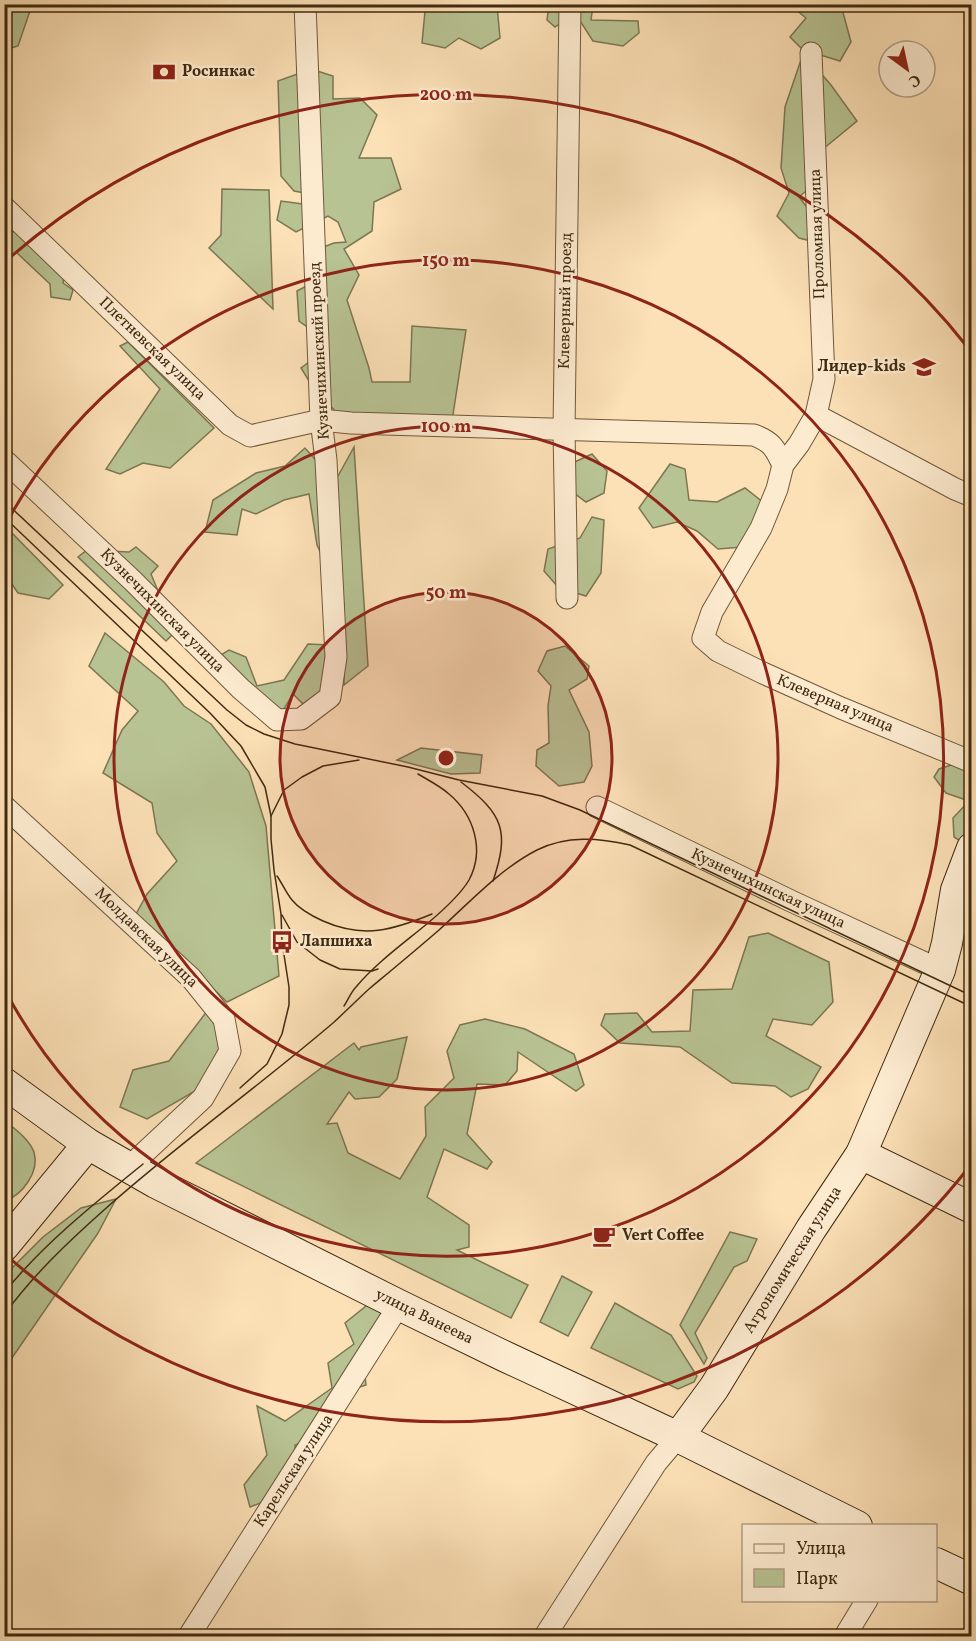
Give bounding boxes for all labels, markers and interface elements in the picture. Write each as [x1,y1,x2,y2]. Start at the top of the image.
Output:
north arrow [877,39,937,99]
bank icon: Росинкас [151,59,177,85]
place label: Росинкас [182,61,256,83]
text: С [904,68,924,92]
text: 200 m [420,83,472,108]
street label: Проломная улица [805,168,831,300]
street label: Клеверный проезд [554,233,578,369]
text: 150 m [422,249,470,274]
street label: Кузнечихинский проезд [304,262,336,440]
street label: Плетневская улица [94,292,210,406]
school or university icon: Лидер-kids [911,354,937,380]
place label: Лидер-kids [817,356,906,378]
text: 100 m [421,415,471,440]
street label: Кузнечихинская улица [95,544,229,678]
text: 50 m [426,581,466,606]
street label: Клеверная улица [773,669,897,739]
centre of rings [436,748,456,768]
street label: Кузнечихинская улица [687,844,849,934]
street label: Молдавская улица [89,883,203,993]
bus stop icon: Лапшиха [269,929,295,955]
place label: Лапшиха [300,931,373,953]
street label: Агрономическая улица [739,1182,847,1338]
cafe icon: Vert Coffee [591,1223,617,1249]
place label: Vert Coffee [622,1225,704,1247]
street label: улица Ванеева [371,1284,477,1350]
street label: Карельская улица [249,1410,339,1532]
legend [742,1524,937,1602]
text: Улица [796,1537,846,1562]
text: Парк [796,1567,838,1592]

